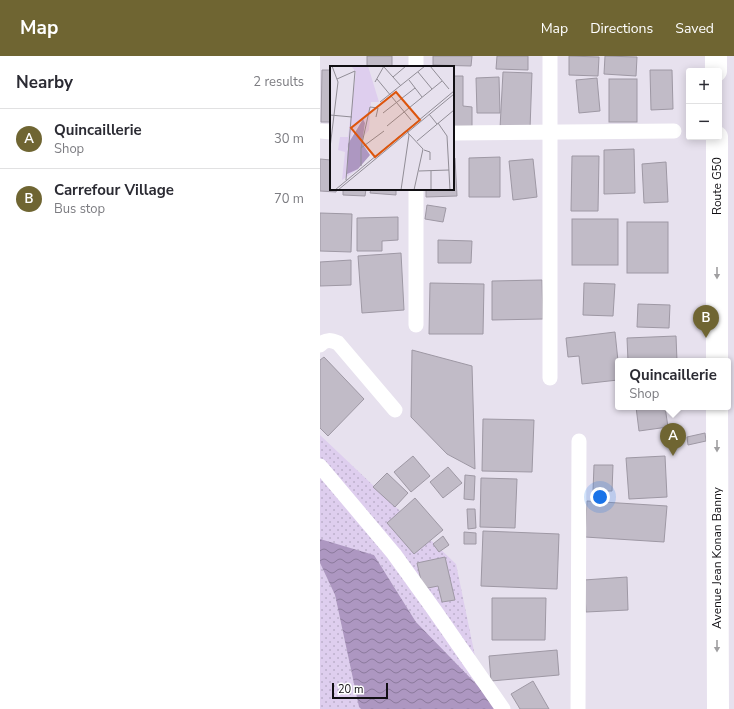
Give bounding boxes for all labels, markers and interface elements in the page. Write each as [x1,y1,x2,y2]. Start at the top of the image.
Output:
text: Map [20,15,58,41]
text: Map [541,19,568,38]
text: Directions [590,19,653,38]
text: Saved [675,19,714,38]
inset map [330,66,454,190]
map controls [686,68,722,140]
button: + [686,68,722,104]
text: Nearby [16,71,73,94]
text: 2 results [253,73,304,91]
button: − [686,104,722,140]
text: Quincaillerie [54,120,142,140]
text: A [24,130,34,148]
text: 30 m [274,130,304,148]
text: Shop [54,140,84,158]
street label: Route G50 [709,157,725,215]
text: Carrefour Village [54,180,174,200]
text: B [25,190,33,208]
text: 70 m [274,190,304,208]
text: Bus stop [54,200,105,218]
one-way arrow [714,267,720,280]
pin: B [693,305,719,338]
popup [615,358,731,410]
text: Quincaillerie [629,365,717,385]
text: Shop [629,385,659,403]
pin: A [660,423,686,456]
one-way arrow [714,440,720,453]
street label: Avenue Jean Konan Banny [709,486,725,629]
your location [590,487,610,507]
one-way arrow [714,640,720,653]
scale bar [332,681,388,700]
text: 20 m [338,682,363,697]

